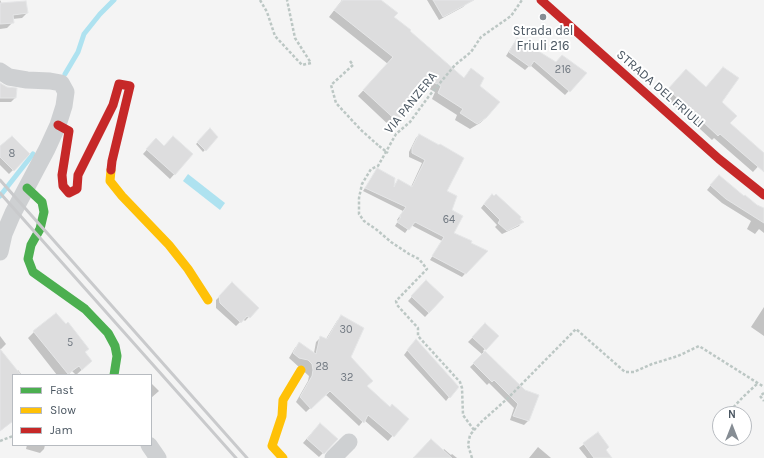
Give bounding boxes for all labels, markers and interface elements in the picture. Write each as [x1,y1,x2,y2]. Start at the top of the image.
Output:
marker: Strada del Friuli 216 [538,12,548,22]
place label: Strada del Friuli 216 [513,23,573,54]
street label: STRADA DEL FRIULI [613,47,707,131]
house number: 216 [555,63,571,77]
street label: VIA PANZERA [381,69,441,137]
house number: 8 [9,147,15,161]
house number: 64 [443,213,455,227]
house number: 30 [339,323,353,337]
house number: 5 [67,336,73,350]
house number: 28 [315,360,329,374]
house number: 32 [341,371,353,385]
legend [12,374,152,446]
text: Fast [50,383,73,397]
text: Slow [50,403,76,417]
north arrow [712,406,752,446]
text: N [728,408,736,421]
text: Jam [50,423,73,437]

